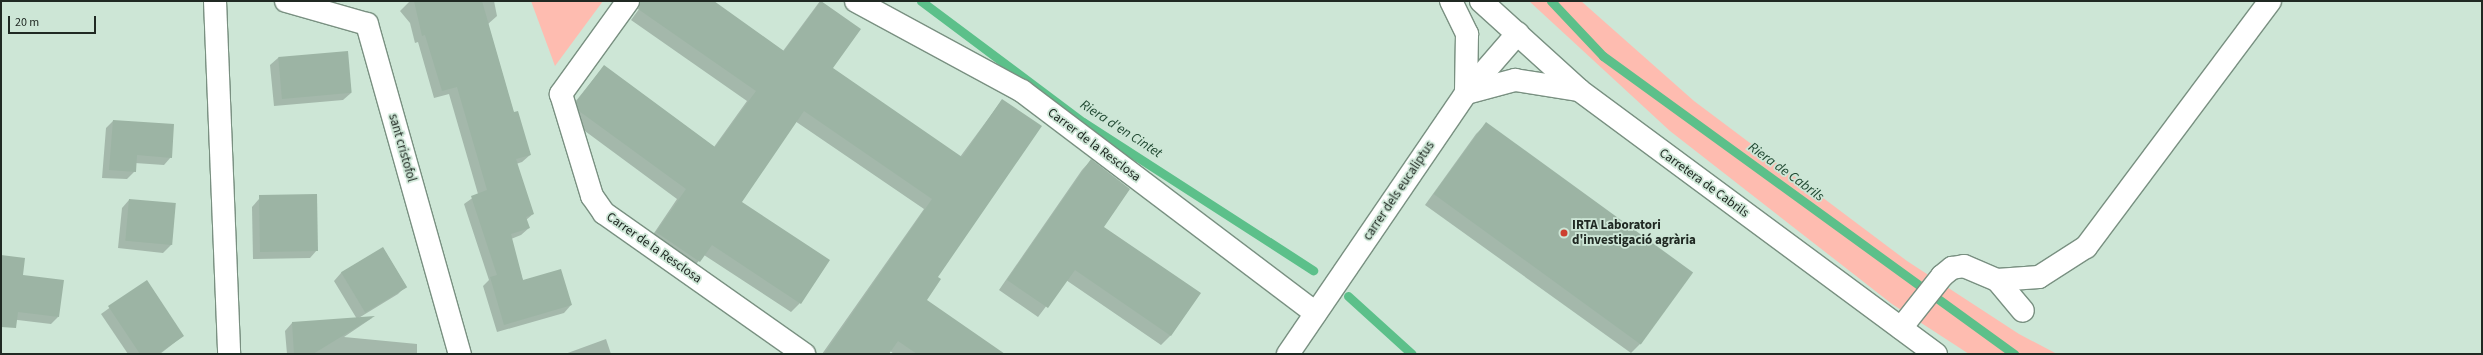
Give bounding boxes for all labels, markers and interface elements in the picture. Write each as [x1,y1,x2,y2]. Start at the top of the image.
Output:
scale bar [10,8,98,34]
text: 20 m [15,14,39,31]
water label: Riera d'en Cintet [1077,96,1165,162]
street label: Carrer de la Resclosa [1044,105,1144,185]
street label: sant cristofol [385,112,419,184]
street label: carrer dels eucaliptus [1360,139,1438,243]
water label: Riera de Cabrils [1745,139,1827,205]
street label: Carretera de Cabrils [1656,145,1752,221]
street label: Carrer de la Resclosa [603,209,705,287]
place label: IRTA Laboratori d'investigació agrària [1572,218,1696,249]
marker: IRTA Laboratori d'investigació agrària [1559,228,1569,238]

